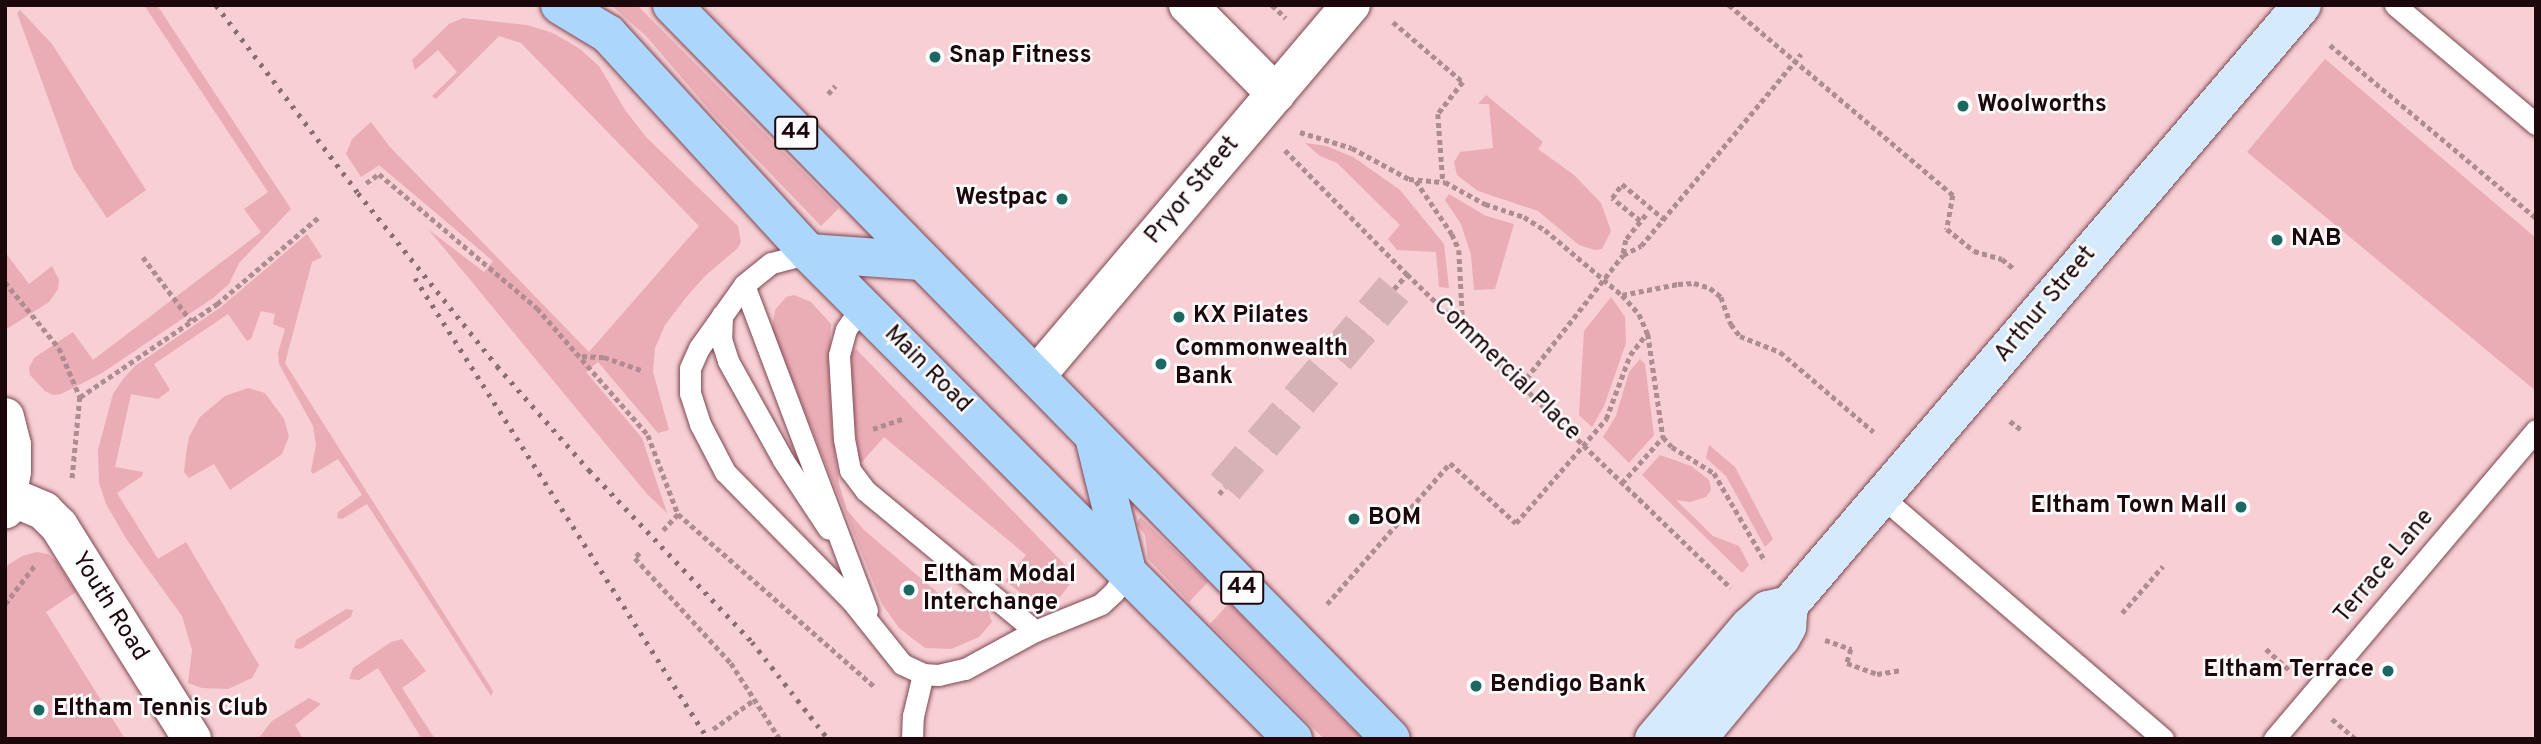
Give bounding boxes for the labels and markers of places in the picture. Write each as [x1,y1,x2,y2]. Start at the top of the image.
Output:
place label: Snap Fitness [949,43,1091,71]
marker: Snap Fitness [927,49,943,65]
place label: Woolworths [1977,92,2107,120]
marker: Woolworths [1955,98,1971,114]
place label: Westpac [955,185,1048,213]
marker: Westpac [1054,191,1070,207]
place label: NAB [2291,226,2342,254]
marker: NAB [2269,232,2285,248]
place label: KX Pilates [1193,303,1309,331]
marker: KX Pilates [1171,309,1187,325]
place label: Commonwealth Bank [1175,336,1348,392]
marker: Commonwealth Bank [1153,356,1169,372]
place label: Eltham Town Mall [2031,493,2227,521]
marker: Eltham Town Mall [2233,499,2249,515]
place label: BOM [1368,505,1421,533]
marker: BOM [1346,511,1362,527]
place label: Eltham Modal Interchange [923,562,1076,618]
marker: Eltham Modal Interchange [901,582,917,598]
place label: Eltham Terrace [2203,657,2374,685]
marker: Eltham Terrace [2380,663,2396,679]
place label: Bendigo Bank [1490,672,1646,700]
marker: Bendigo Bank [1468,678,1484,694]
place label: Eltham Tennis Club [53,696,268,724]
marker: Eltham Tennis Club [31,702,47,718]

